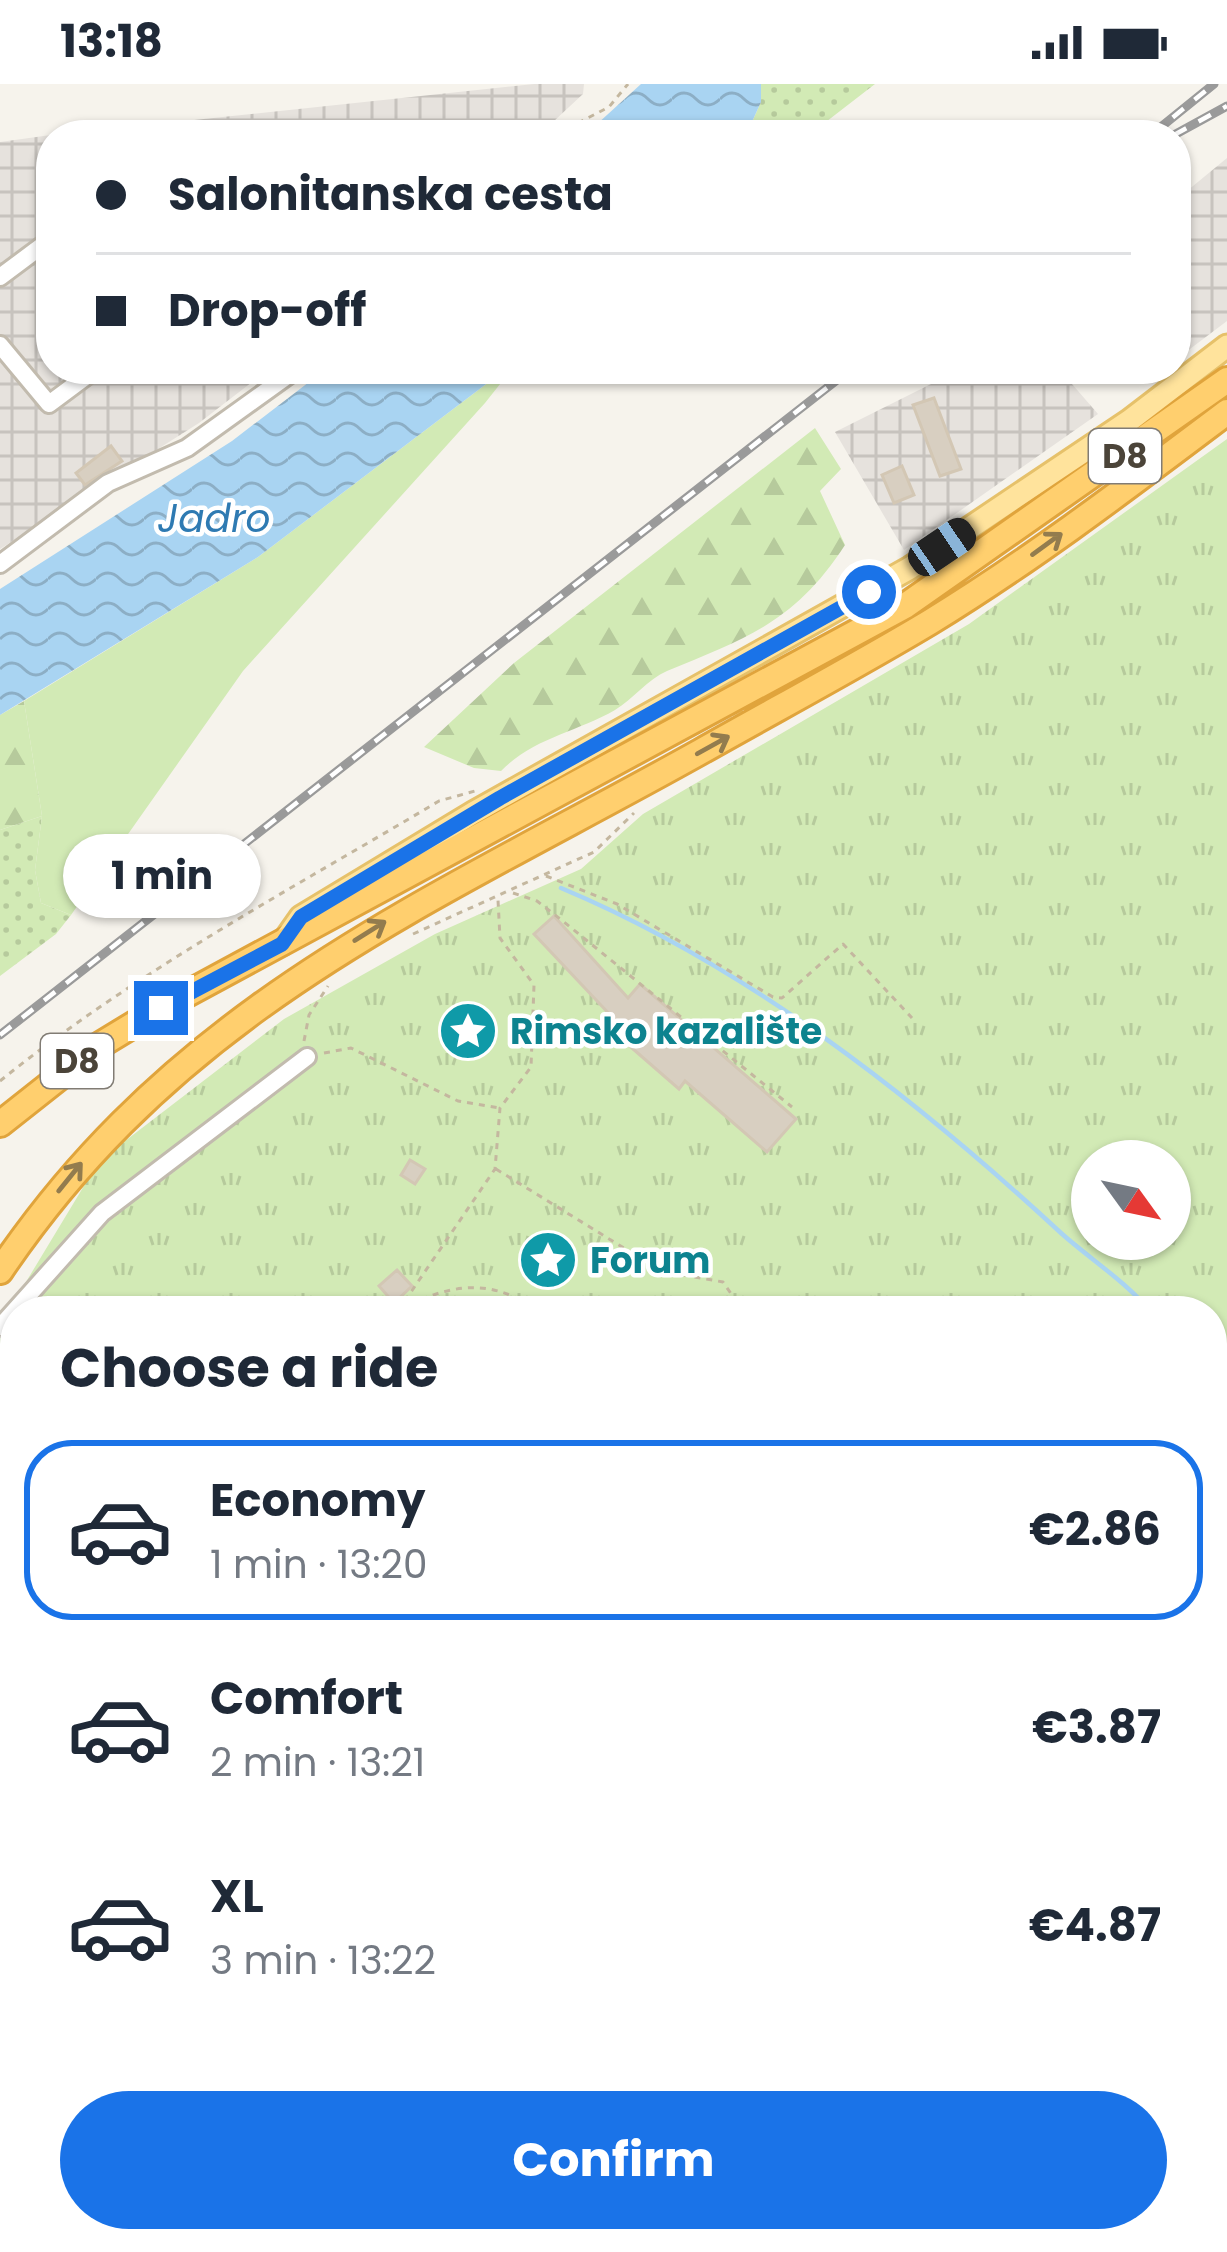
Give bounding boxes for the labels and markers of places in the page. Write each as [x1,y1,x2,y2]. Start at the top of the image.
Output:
place icon: Rimsko kazalište [437,1000,499,1062]
place label: Rimsko kazalište [510,1006,822,1057]
place icon: Forum [517,1229,579,1291]
place label: Forum [590,1235,710,1286]

